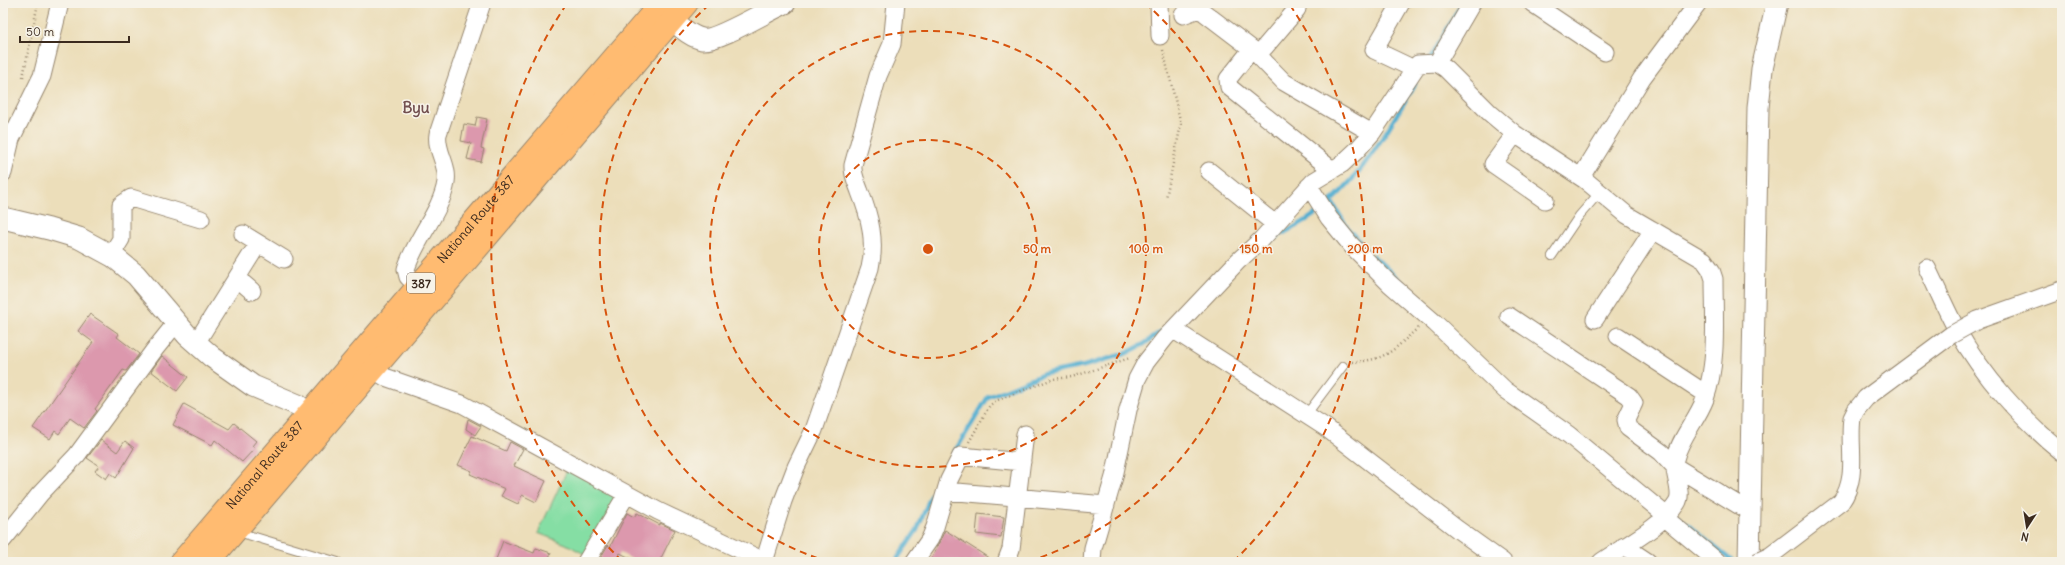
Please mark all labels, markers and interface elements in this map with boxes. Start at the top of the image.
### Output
scale bar [20,18,129,44]
text: 50 m [26,24,55,39]
district label: Byu [402,98,430,118]
street label: National Route 387 [433,171,518,267]
text: 50 m [1023,241,1052,256]
text: 100 m [1129,241,1163,256]
text: 150 m [1240,241,1273,256]
text: 200 m [1347,241,1383,256]
centre of rings [921,242,935,256]
road number: 387 [407,273,435,293]
street label: National Route 387 [222,417,307,512]
north arrow [2007,507,2047,547]
text: N [2020,529,2030,544]

